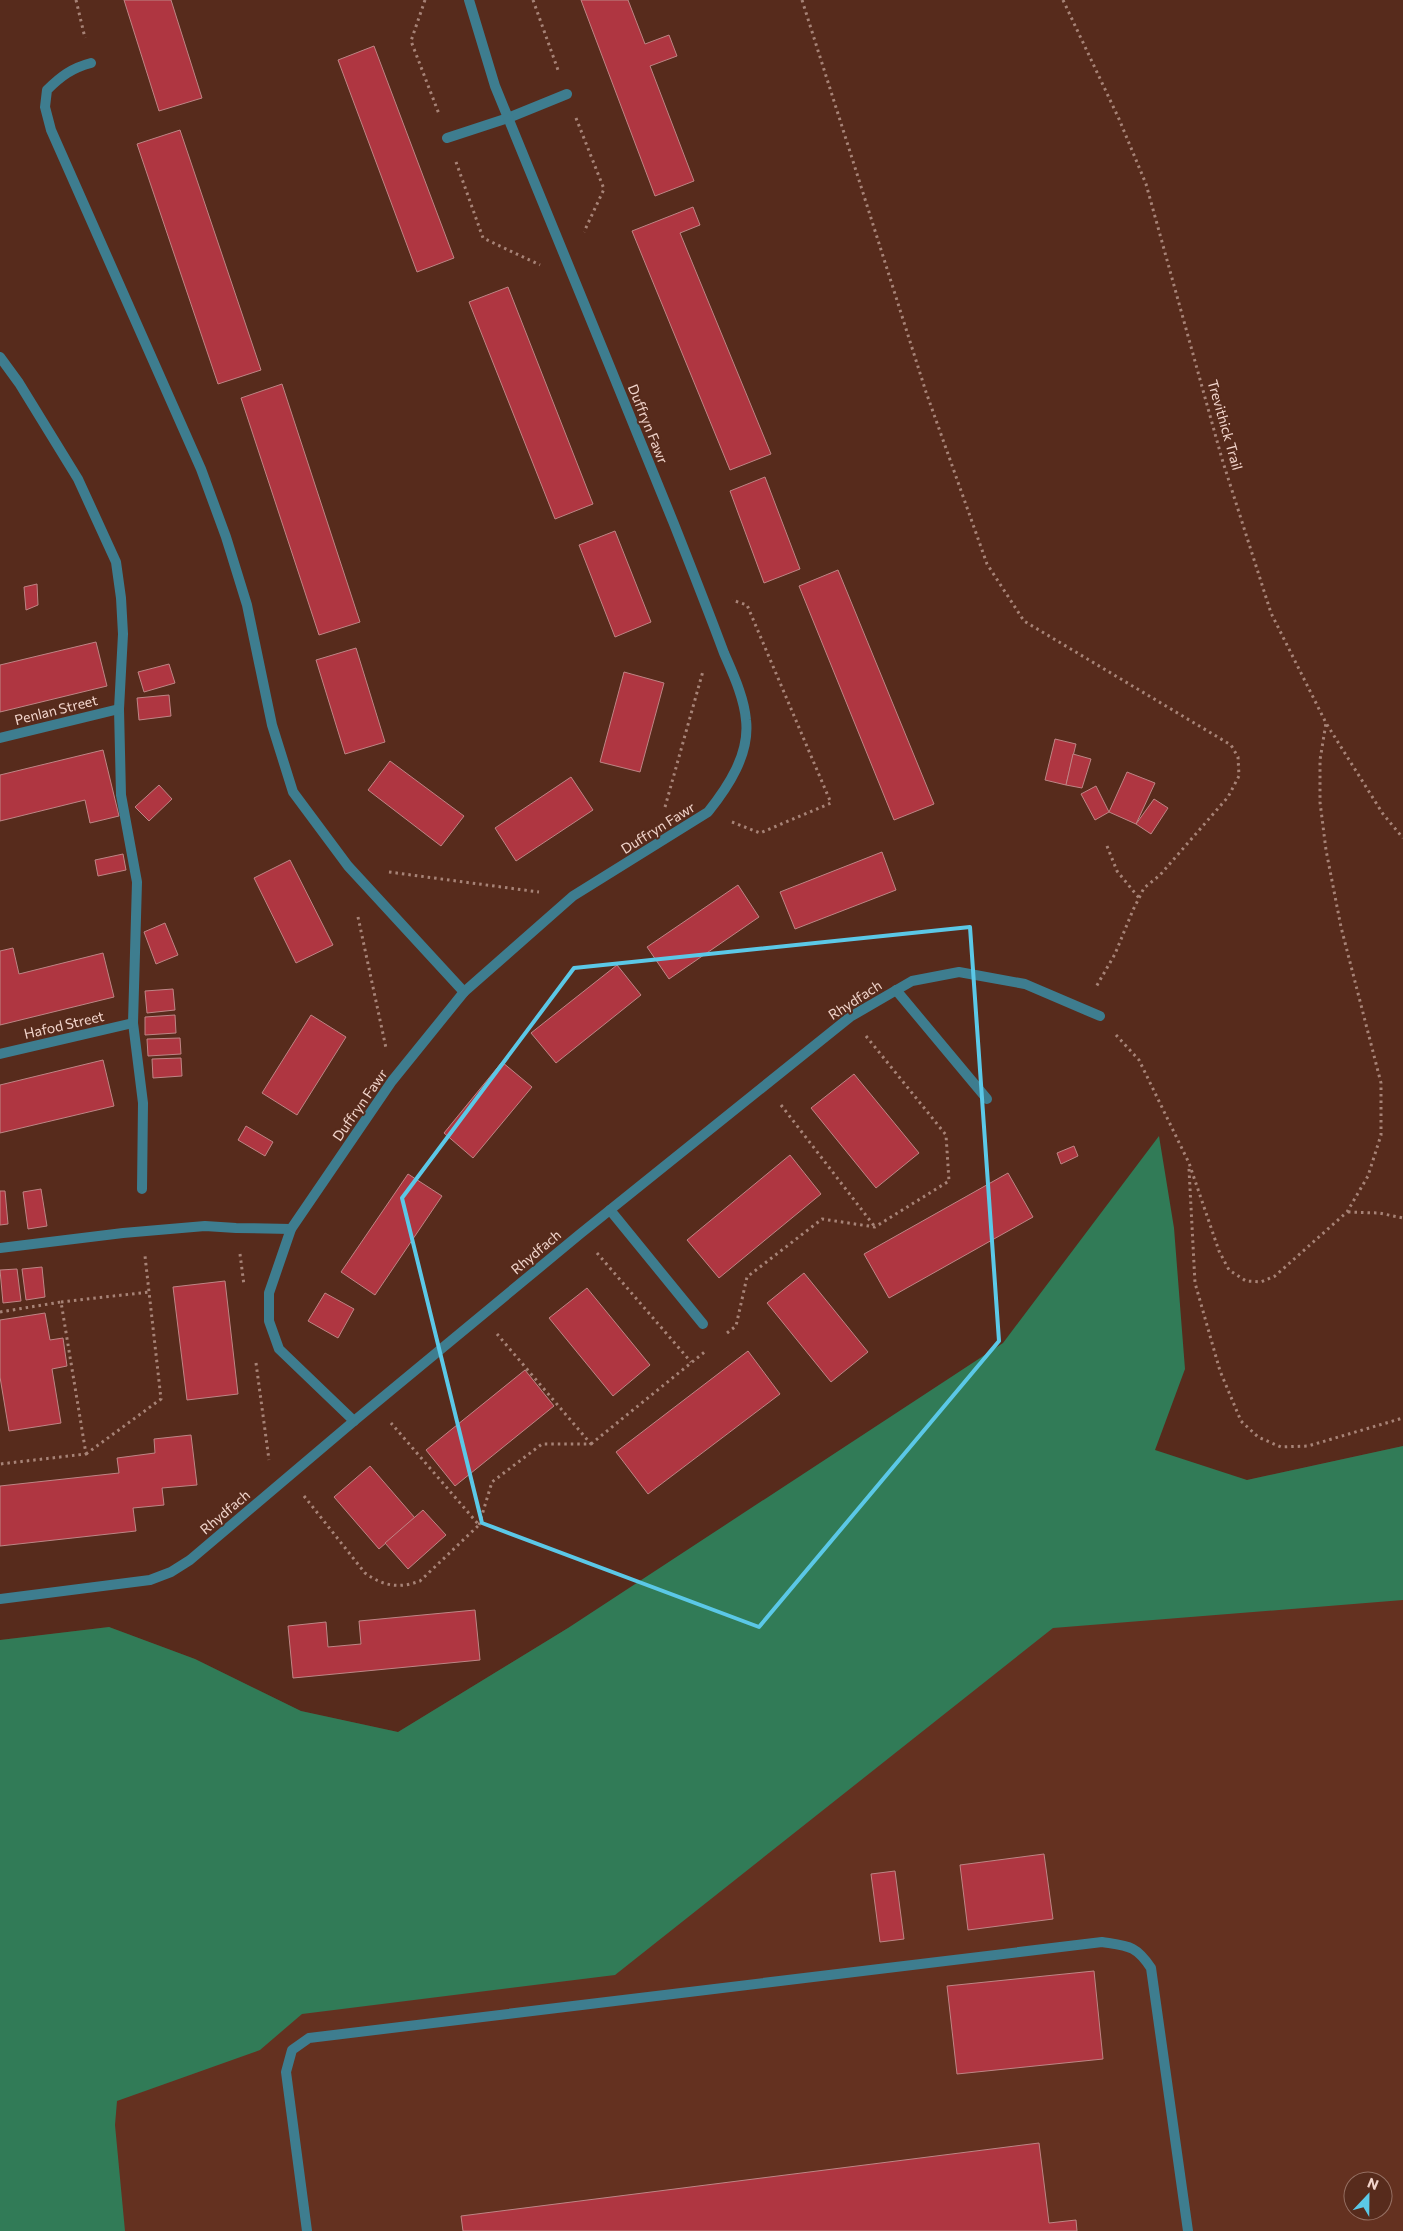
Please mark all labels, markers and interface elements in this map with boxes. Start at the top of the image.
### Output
street label: Trevithick Trail [1204,378,1247,472]
street label: Duffryn Fawr [625,382,672,466]
street label: Penlan Street [13,691,99,728]
street label: Duffryn Fawr [618,798,698,857]
street label: Rhydfach [825,976,885,1023]
street label: Hafod Street [22,1007,106,1042]
street label: Duffryn Fawr [328,1065,391,1144]
street label: Rhydfach [507,1226,564,1277]
street label: Rhydfach [196,1486,253,1537]
north arrow [1343,2171,1393,2221]
text: N [1365,2174,1381,2193]

